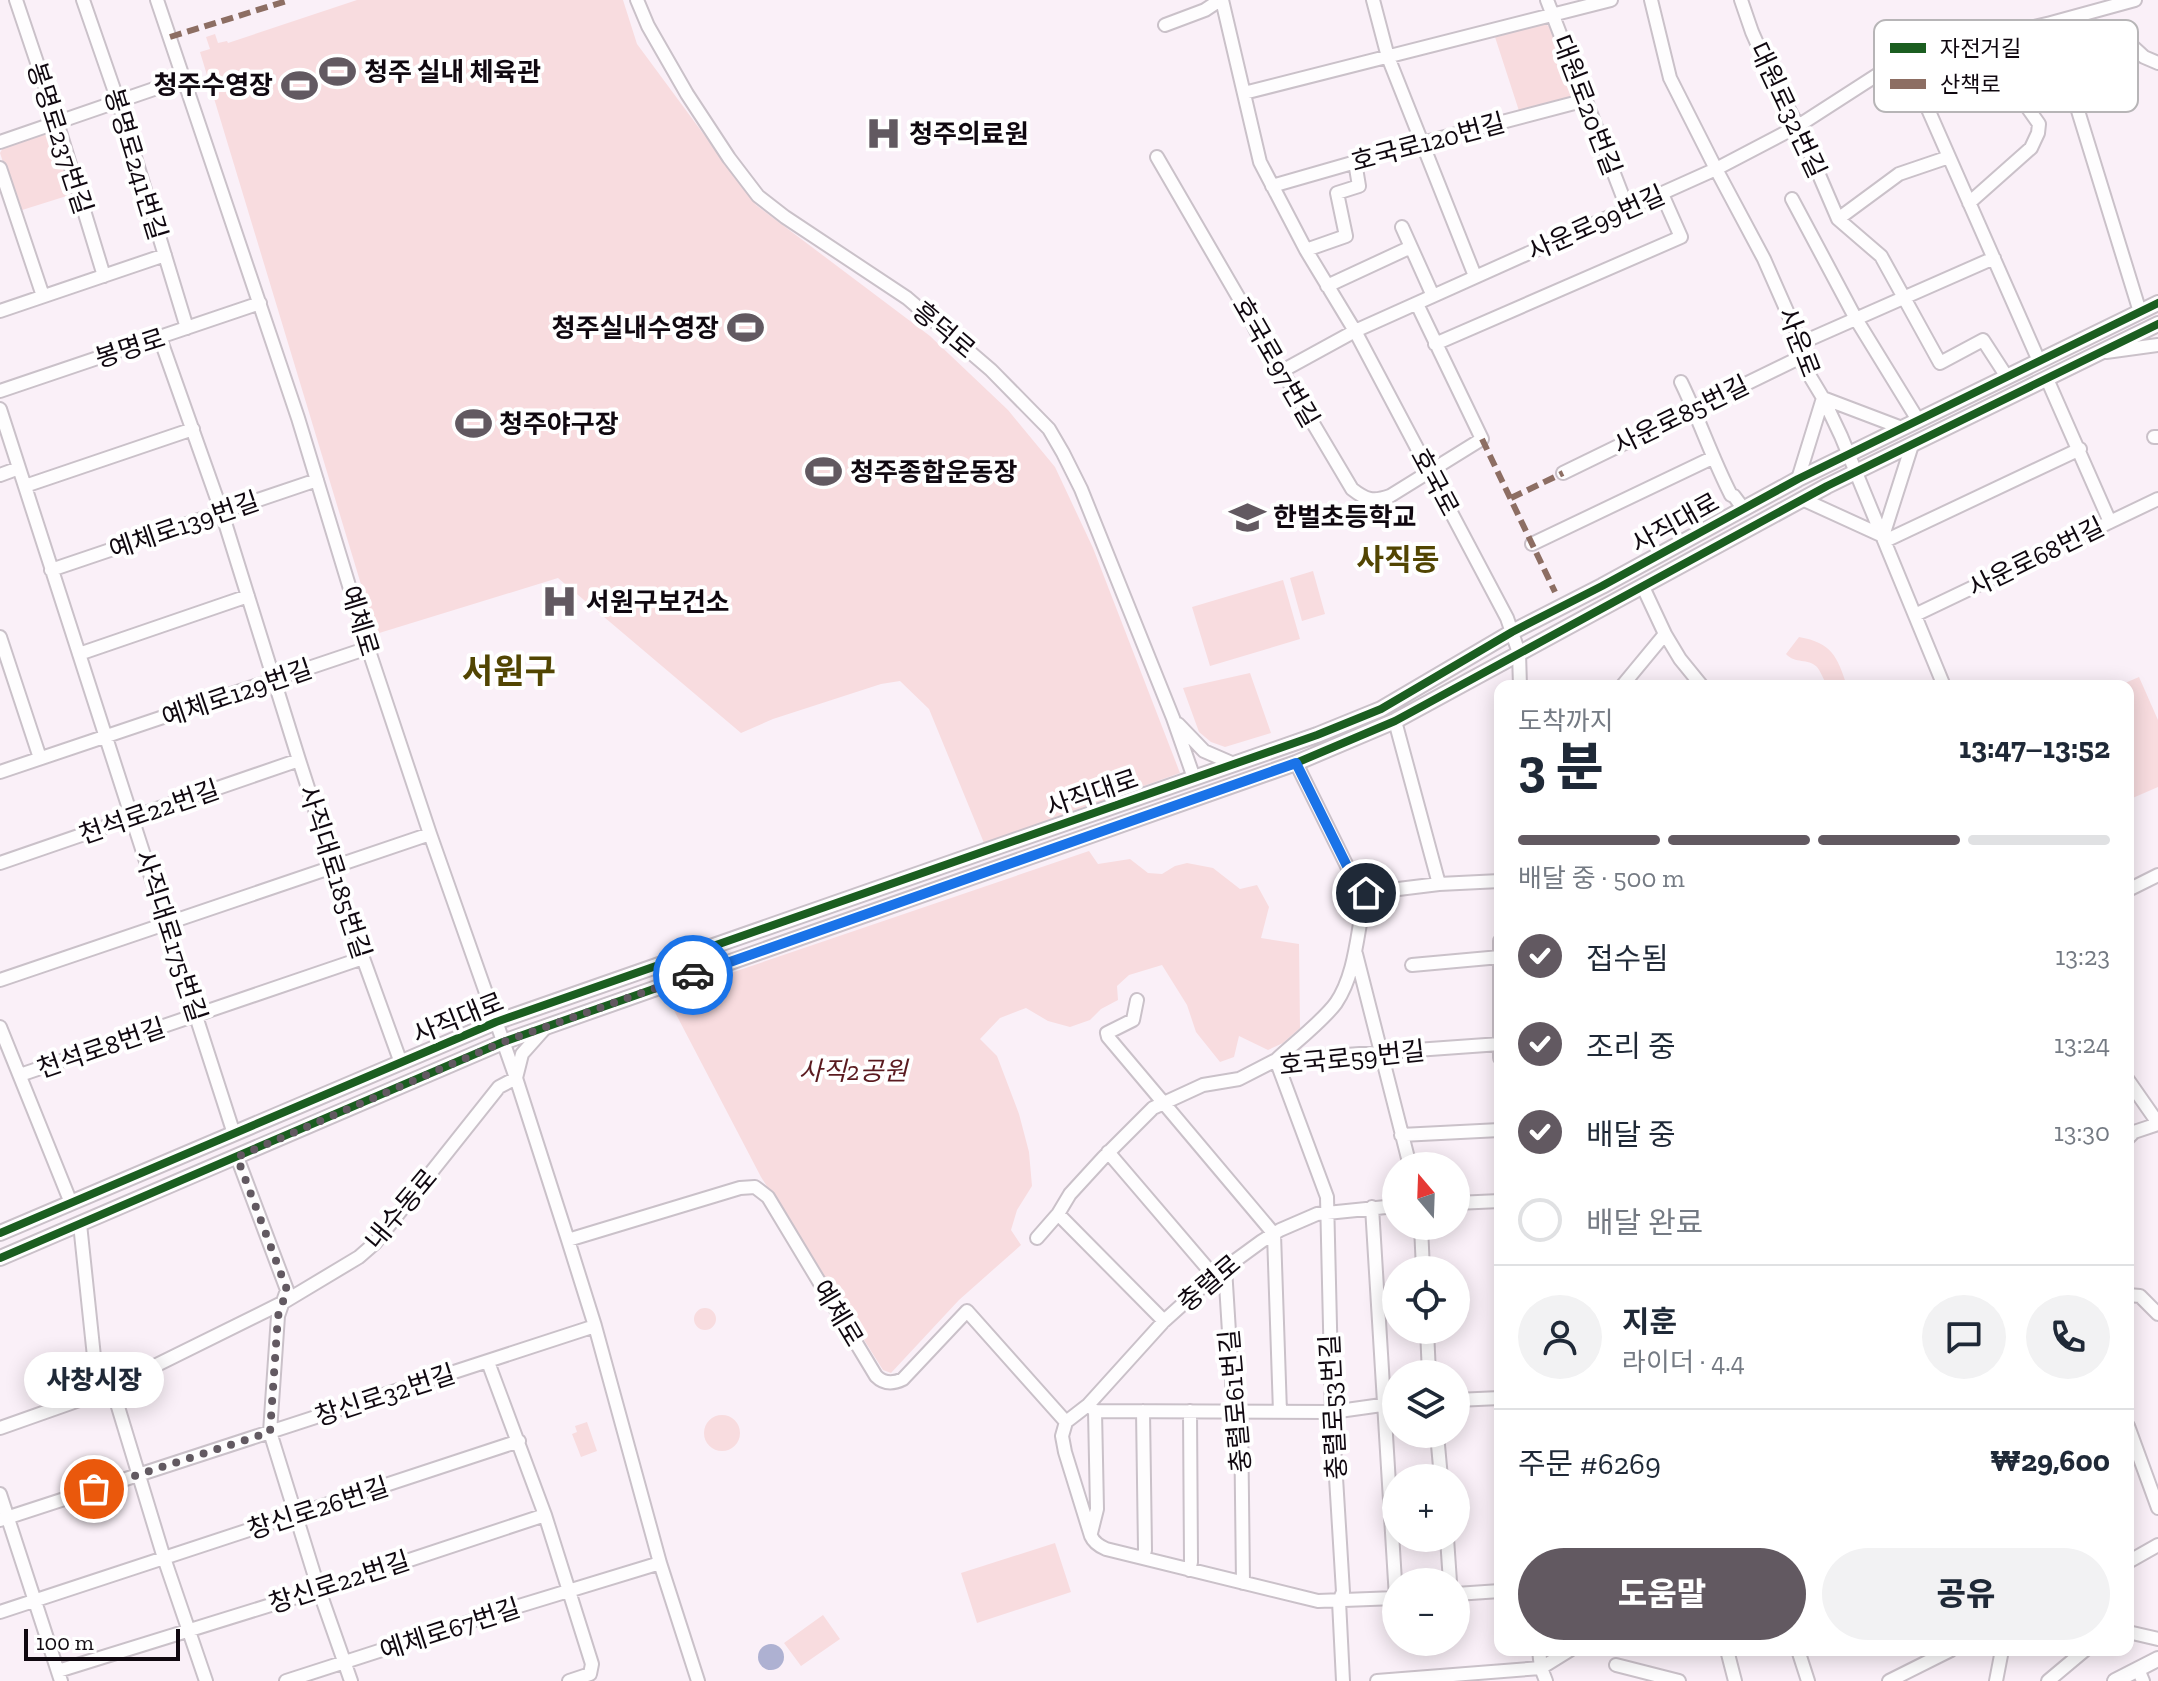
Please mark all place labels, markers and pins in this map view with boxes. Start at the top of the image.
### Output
sports icon: 청주 실내 체육관 [319,53,357,91]
place label: 청주 실내 체육관 [364,56,541,88]
sports icon: 청주수영장 [280,66,318,104]
place label: 청주수영장 [153,69,273,101]
hospital icon: 청주의료원 [864,115,902,153]
place label: 청주의료원 [909,118,1029,150]
sports icon: 청주실내수영장 [726,309,764,347]
place label: 청주실내수영장 [552,312,719,344]
sports icon: 청주야구장 [454,405,492,443]
place label: 청주야구장 [499,408,619,440]
sports icon: 청주종합운동장 [805,453,843,491]
place label: 청주종합운동장 [850,456,1018,488]
school or university icon: 한벌초등학교 [1228,498,1266,536]
place label: 한벌초등학교 [1273,501,1417,533]
hospital icon: 서원구보건소 [541,583,579,621]
place label: 서원구보건소 [586,586,730,618]
pin [1332,859,1400,927]
callout: 사창시장 [24,1353,164,1409]
pin [60,1455,128,1523]

